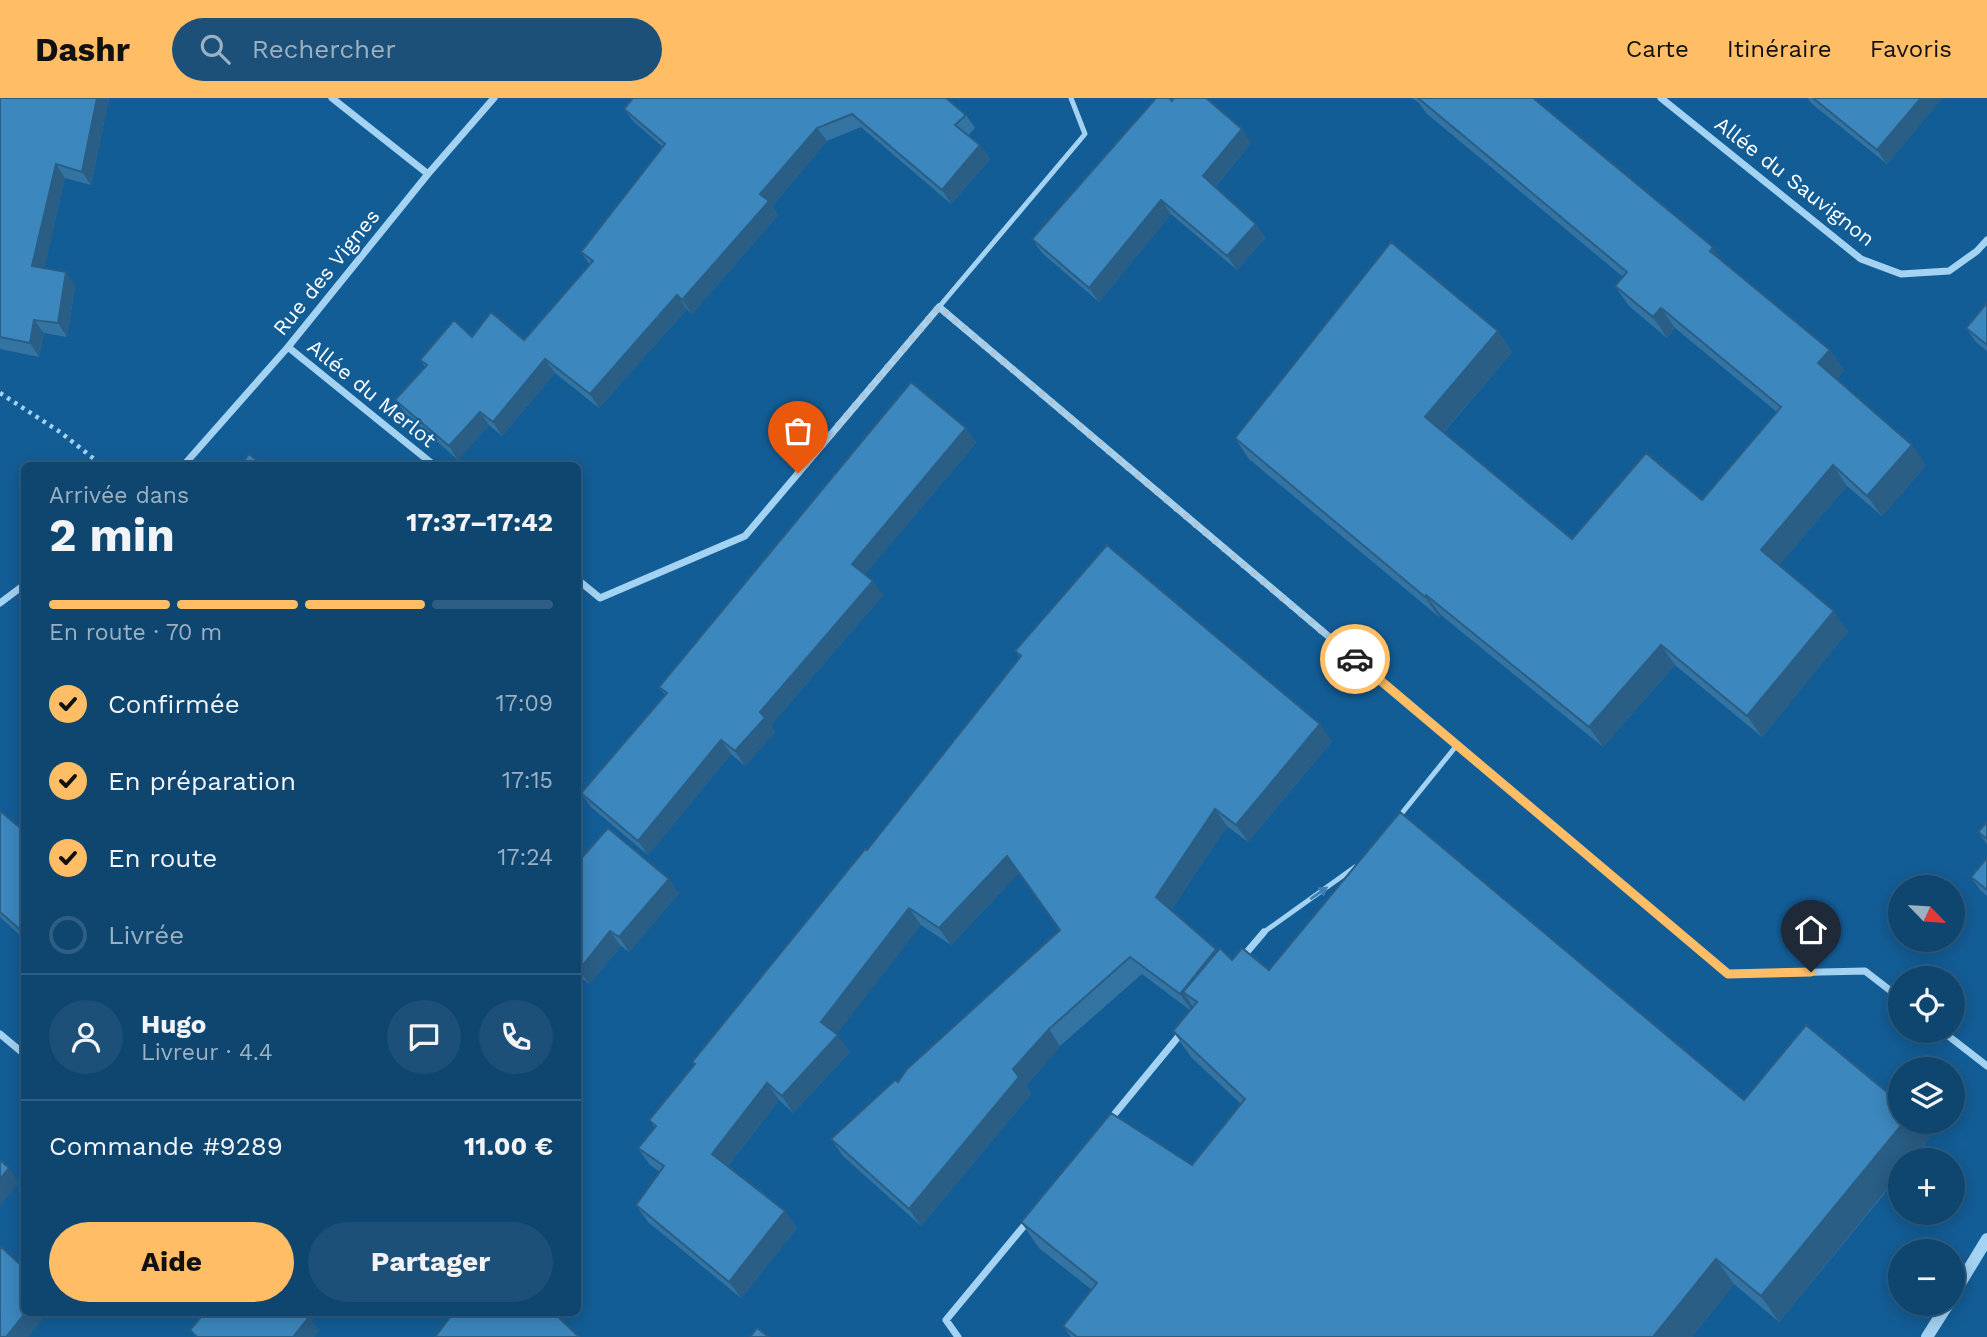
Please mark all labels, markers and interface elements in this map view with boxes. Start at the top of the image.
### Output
search box [172,18,662,81]
text: Dashr [35,30,130,69]
icon: search [196,30,234,68]
text: Rechercher [252,34,396,64]
text: Carte [1626,35,1689,63]
text: Itinéraire [1727,35,1832,63]
text: Favoris [1870,35,1952,63]
street label: Allée du Sauvignon [1710,111,1880,251]
street label: Rue des Vignes [267,204,385,340]
street label: Allée du Merlot [303,334,441,452]
pin [768,401,828,473]
icon: bag [779,412,817,450]
text: Arrivée dans [49,482,189,509]
text: 17:37–17:42 [406,507,553,537]
text: 2 min [49,508,175,562]
text: En route · 70 m [49,619,222,646]
courier [1320,624,1390,694]
icon: car [1336,640,1374,678]
icon: check [49,685,87,723]
text: Confirmée [108,689,240,719]
text: 17:09 [496,690,553,717]
icon: check [49,762,87,800]
text: En préparation [108,766,296,796]
text: 17:15 [502,767,553,794]
icon: check [49,839,87,877]
text: En route [108,843,217,873]
text: 17:24 [498,844,553,871]
north arrow [1888,875,1965,952]
map controls [1888,875,1965,1316]
one-way arrow [1310,886,1328,900]
pin [1781,900,1841,972]
icon: home [1792,911,1830,949]
text: Livrée [108,920,184,950]
button: locate [1888,966,1965,1043]
button: person [49,1000,123,1074]
button: chat [387,1000,461,1074]
button: phone [479,1000,553,1074]
text: Hugo [141,1009,206,1039]
text: Livreur · 4.4 [141,1039,273,1066]
button: layers [1888,1057,1965,1134]
text: Commande #9289 [49,1131,283,1161]
text: 11.00 € [464,1131,553,1161]
button: + [1888,1148,1965,1225]
button: Aide [49,1222,294,1302]
button: Partager [308,1222,553,1302]
button: − [1888,1239,1965,1316]

